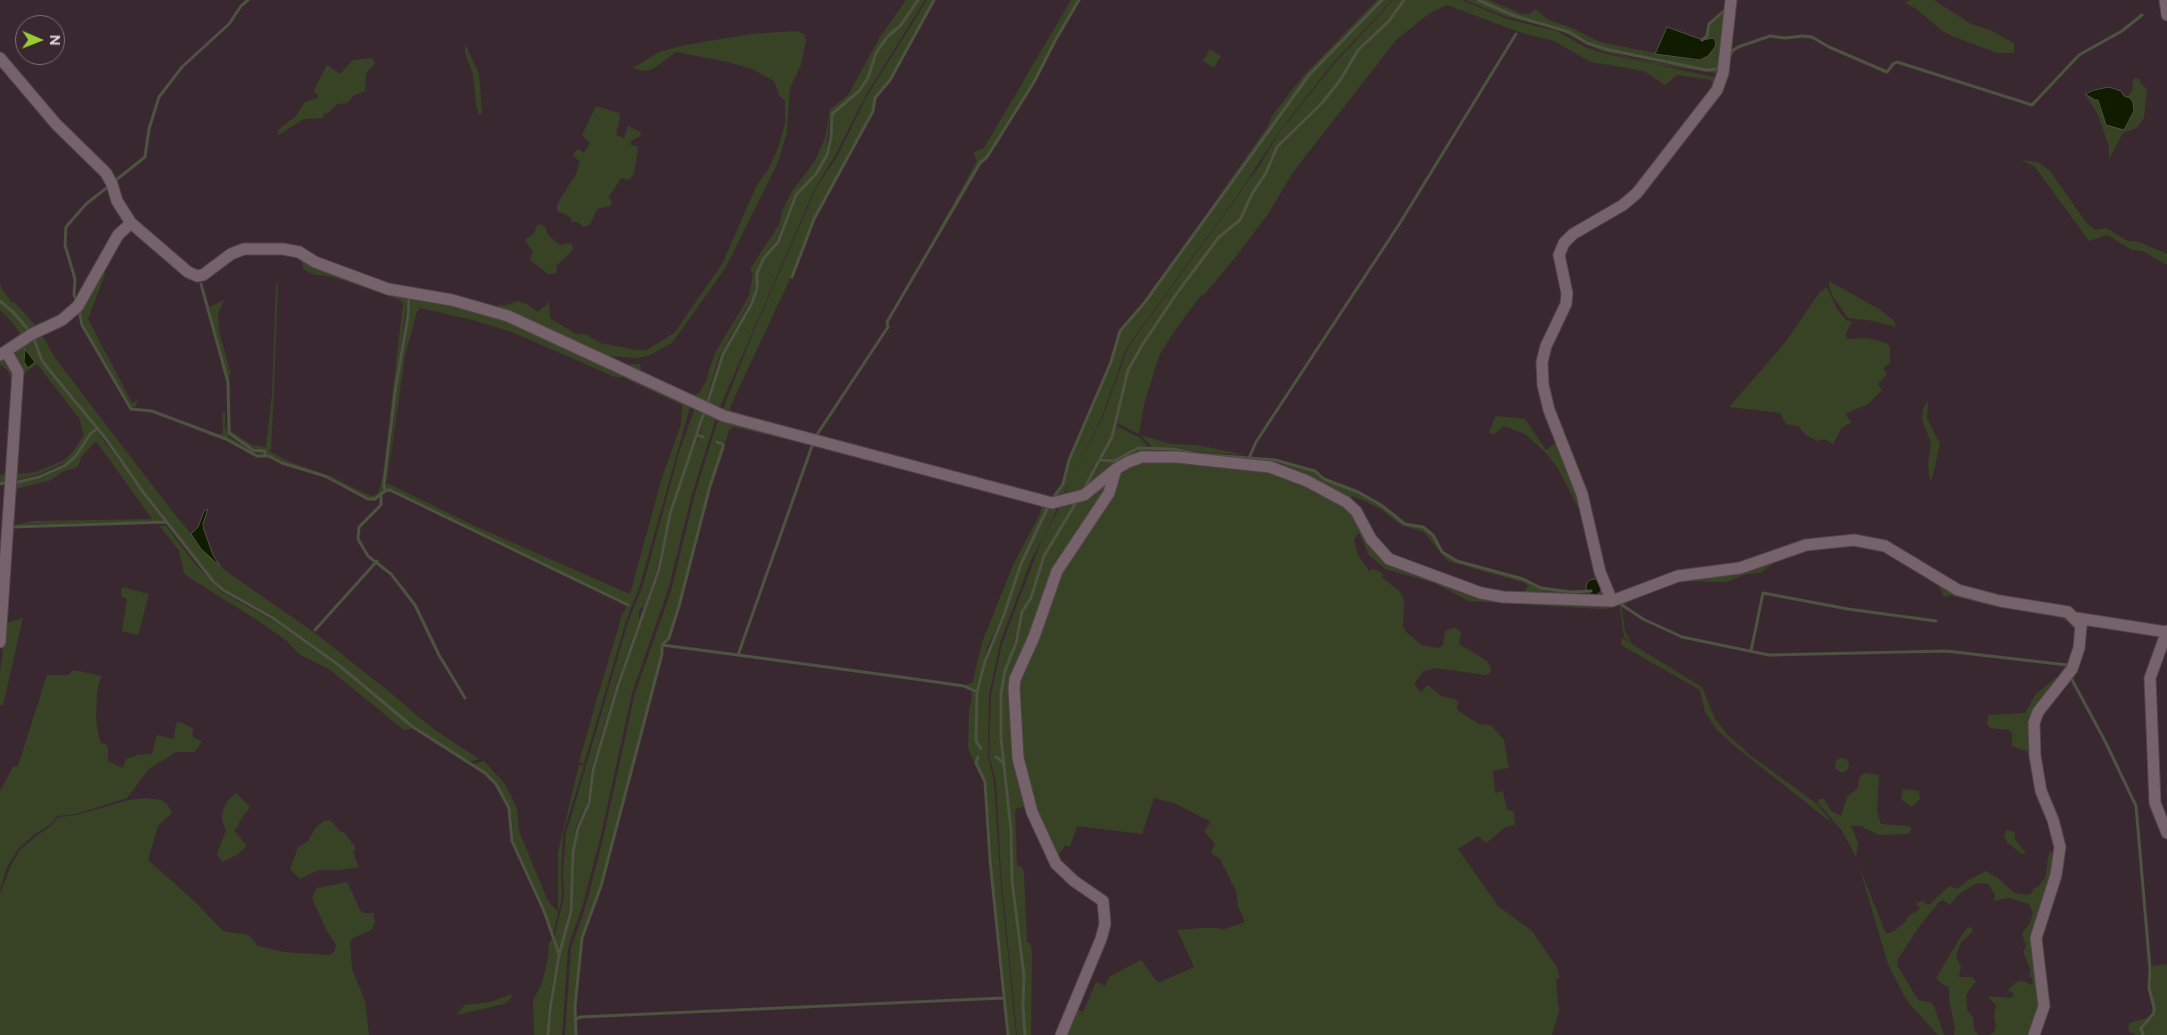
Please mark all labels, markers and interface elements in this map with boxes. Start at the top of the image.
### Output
north arrow [15,15,65,65]
text: N [46,35,63,46]

